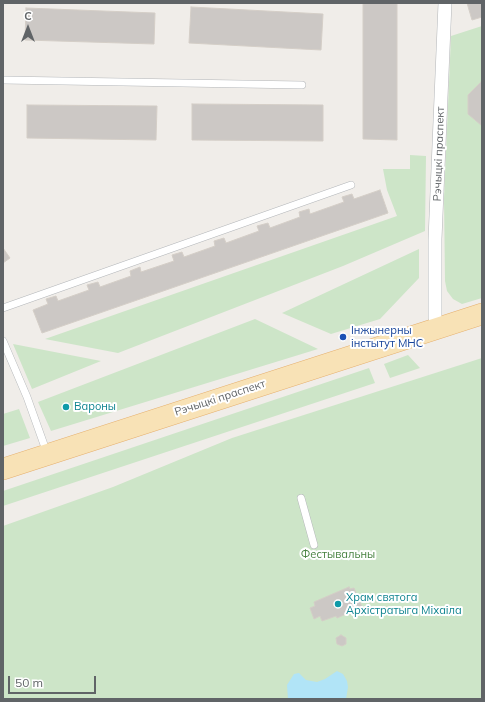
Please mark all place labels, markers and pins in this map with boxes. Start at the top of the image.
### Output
place label: Інжынерны інстытут МНС [351,324,423,350]
marker: Інжынерны інстытут МНС [338,332,348,342]
place label: Вароны [74,400,116,414]
marker: Вароны [61,402,71,412]
place label: Храм святога Архістратыга Міхаіла [346,591,462,617]
marker: Храм святога Архістратыга Міхаіла [333,599,343,609]

